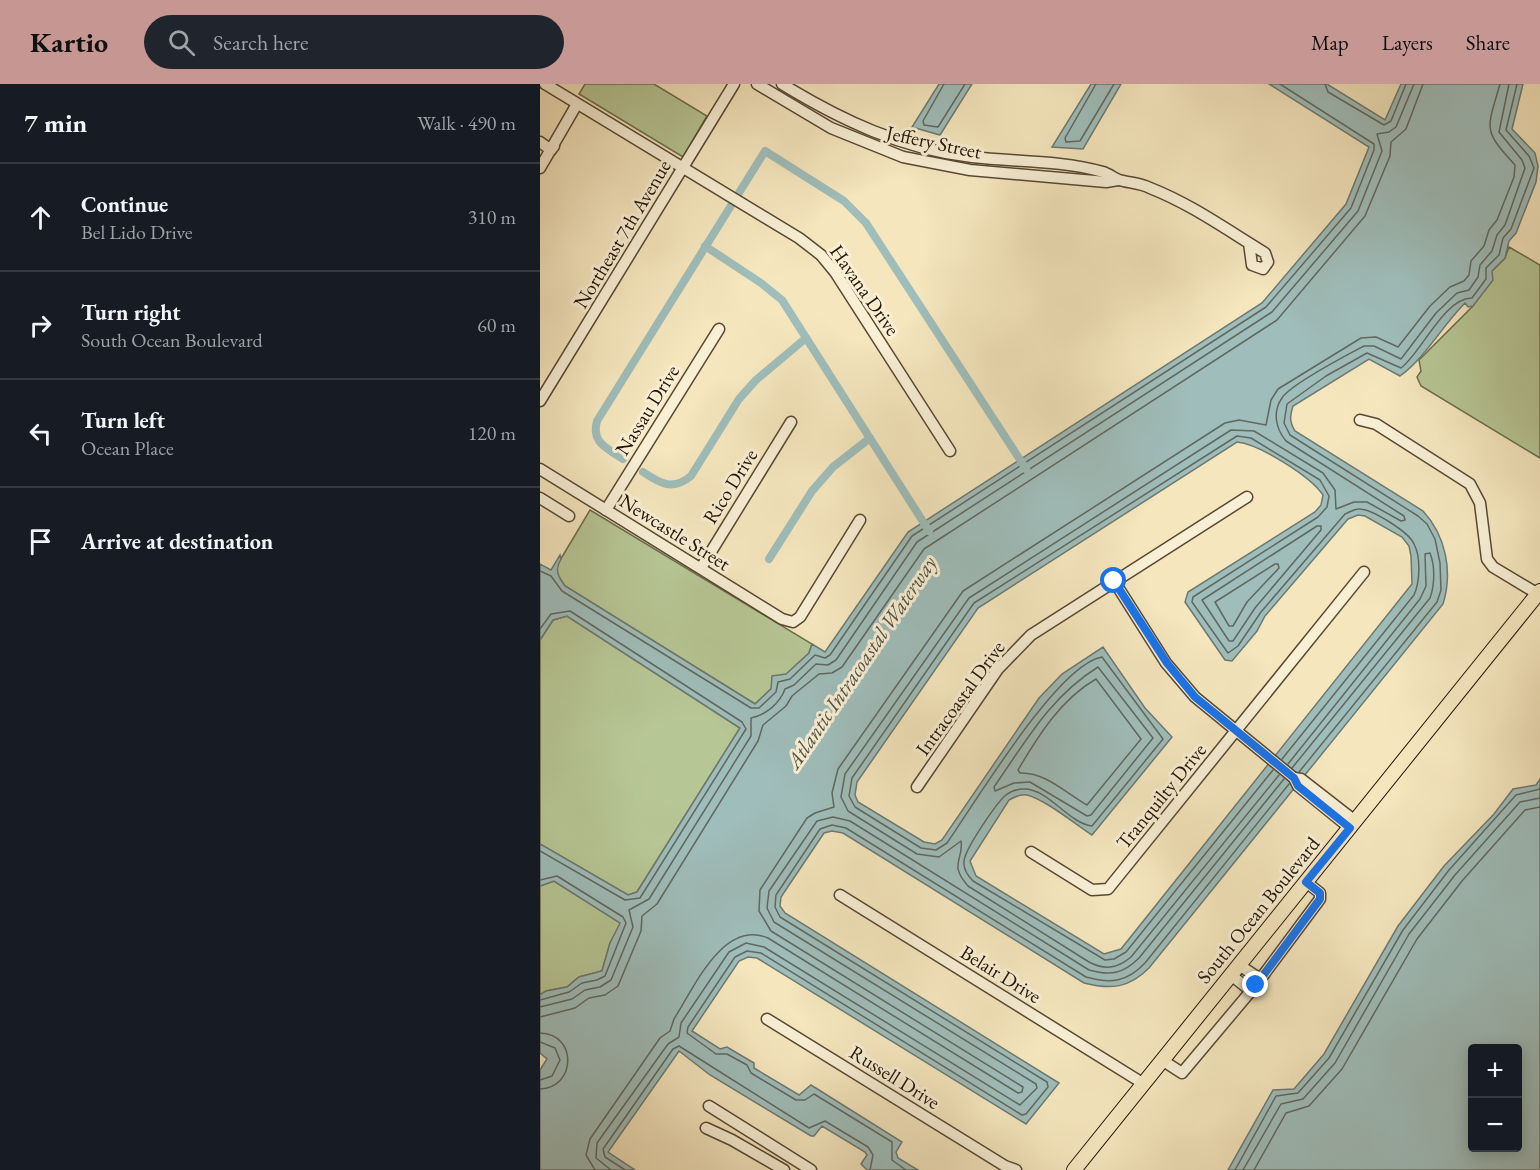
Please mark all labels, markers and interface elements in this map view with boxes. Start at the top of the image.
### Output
search box [144,15,564,69]
text: Kartio [30,24,108,60]
icon: search [165,26,198,59]
text: Search here [213,28,309,57]
text: Map [1311,29,1349,56]
text: Layers [1382,29,1433,56]
text: Share [1466,29,1510,56]
text: 7 min [24,106,87,140]
text: Walk · 490 m [417,110,516,136]
street label: Jeffery Street [882,119,985,165]
street label: Northeast 7th Avenue [567,155,677,313]
text: Continue [81,190,168,219]
icon: ahead [24,201,57,234]
text: 310 m [468,204,516,230]
text: Bel Lido Drive [81,219,193,245]
street label: Havana Drive [824,239,906,341]
text: Turn right [81,298,180,327]
icon: right [24,309,57,342]
text: 60 m [477,312,516,338]
text: South Ocean Boulevard [81,327,263,353]
street label: Nassau Drive [609,360,685,460]
text: Turn left [81,406,165,435]
icon: left [24,417,57,450]
text: 120 m [468,420,516,446]
text: Ocean Place [81,435,174,461]
street label: Rico Drive [697,444,763,528]
street label: Newcastle Street [615,488,736,577]
icon: arrive [24,525,57,558]
text: Arrive at destination [81,527,273,556]
water label: Atlantic Intracoastal Waterway [779,550,942,775]
route start [1100,567,1126,593]
street label: Intracoastal Drive [910,635,1011,761]
street label: Tranquilty Drive [1110,738,1212,854]
street label: South Ocean Boulevard [1191,831,1326,989]
street label: Belair Drive [956,939,1046,1009]
route end [1242,971,1268,997]
street label: Russell Drive [845,1039,945,1115]
map controls [1468,1044,1522,1152]
button: + [1468,1044,1522,1098]
button: − [1468,1098,1522,1152]

